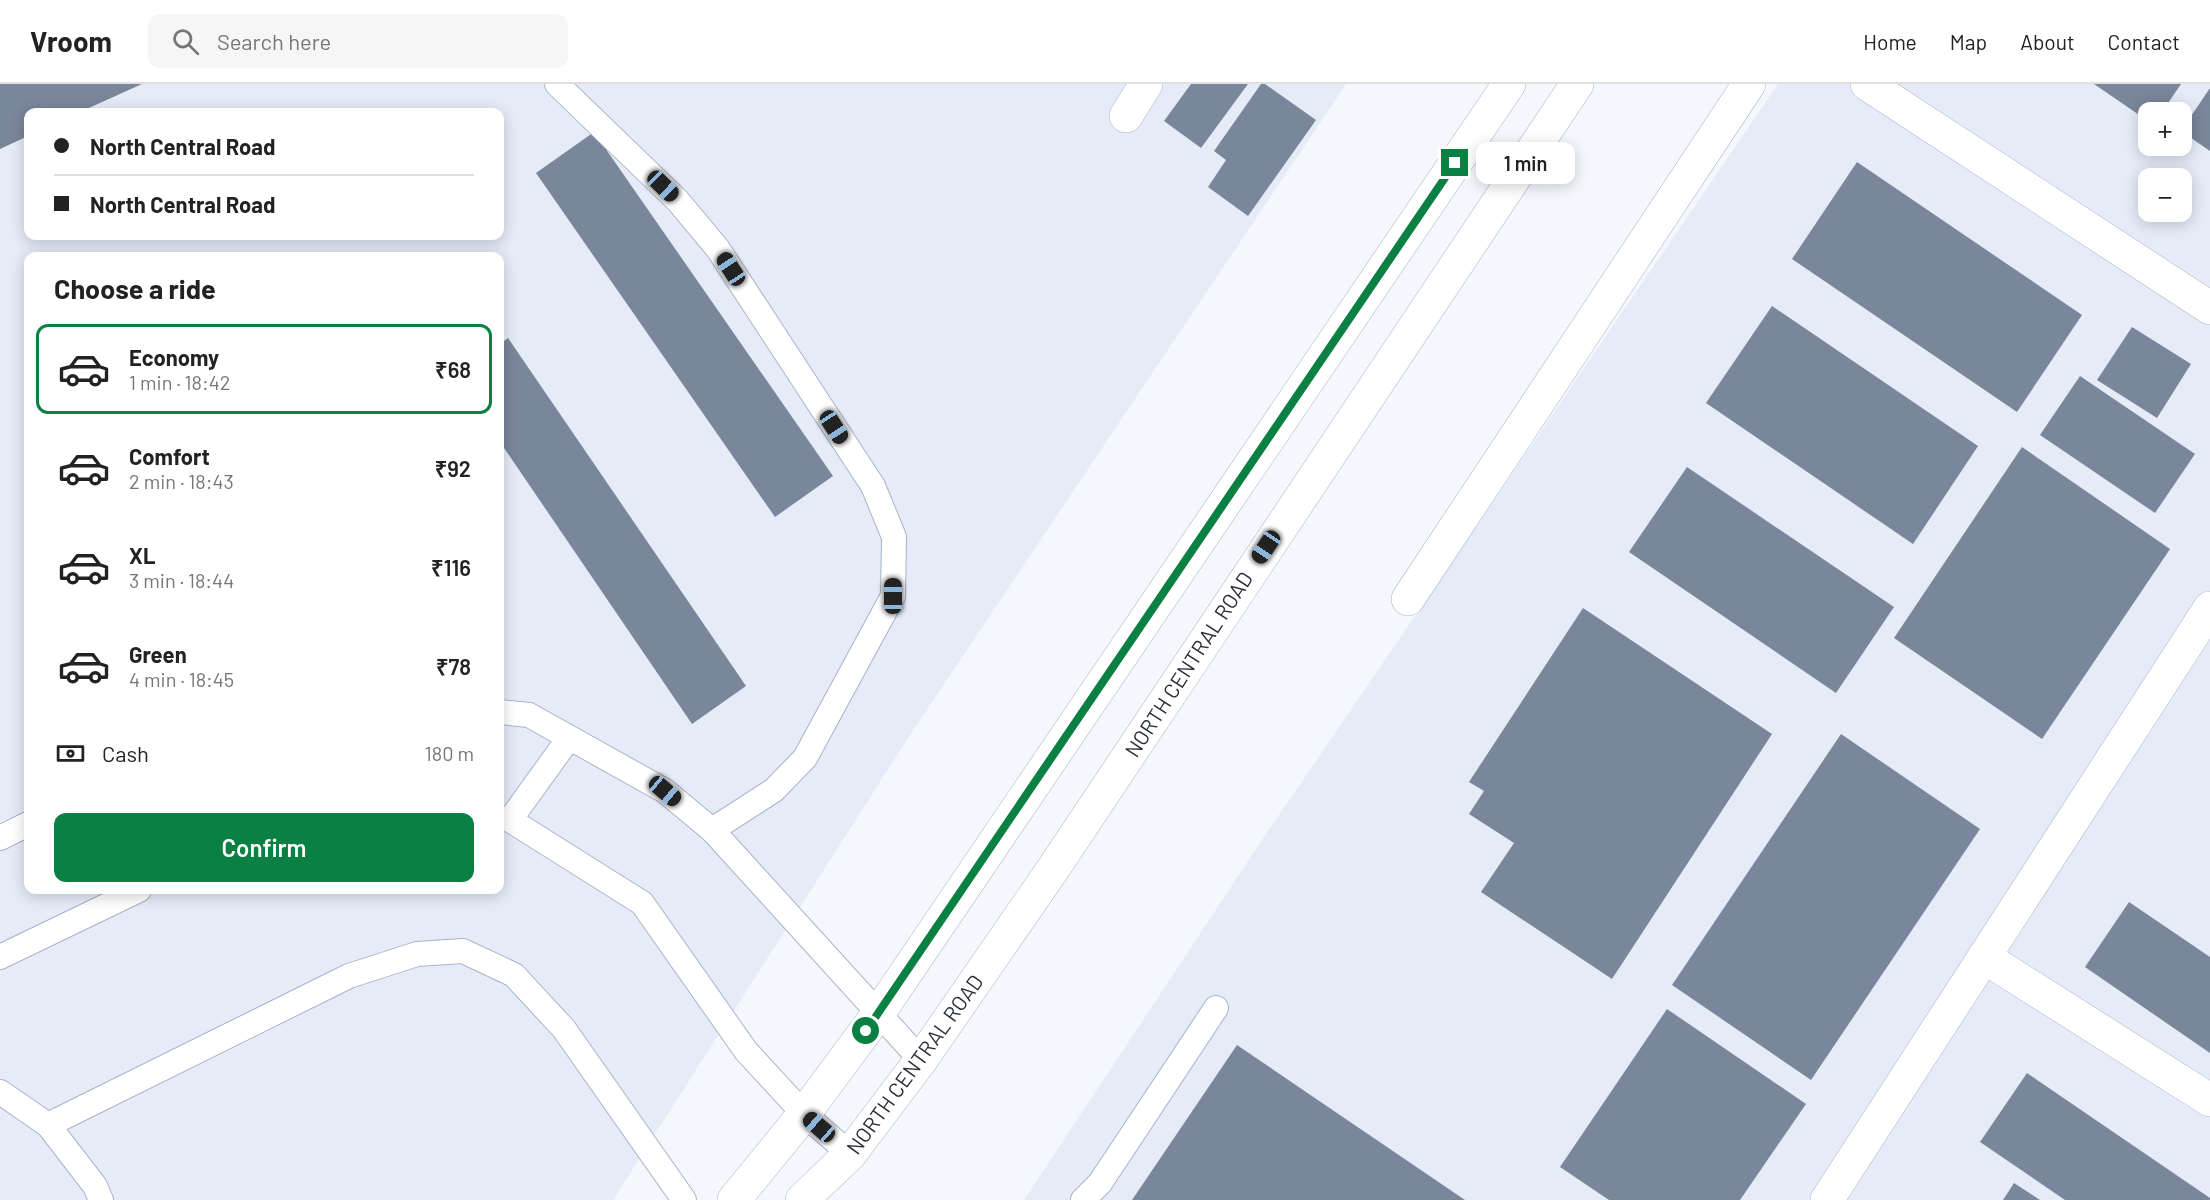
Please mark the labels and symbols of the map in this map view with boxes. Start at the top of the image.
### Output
callout: 1 min [1476,142,1575,184]
route end [1441,149,1468,176]
car [644,167,682,205]
car [714,249,748,289]
car [817,407,851,447]
car [1248,527,1284,567]
street label: NORTH CENTRAL ROAD [1119,567,1257,761]
car [884,578,902,614]
car [645,773,685,809]
street label: NORTH CENTRAL ROAD [840,969,988,1159]
route start [852,1017,879,1044]
car [800,1108,838,1146]

